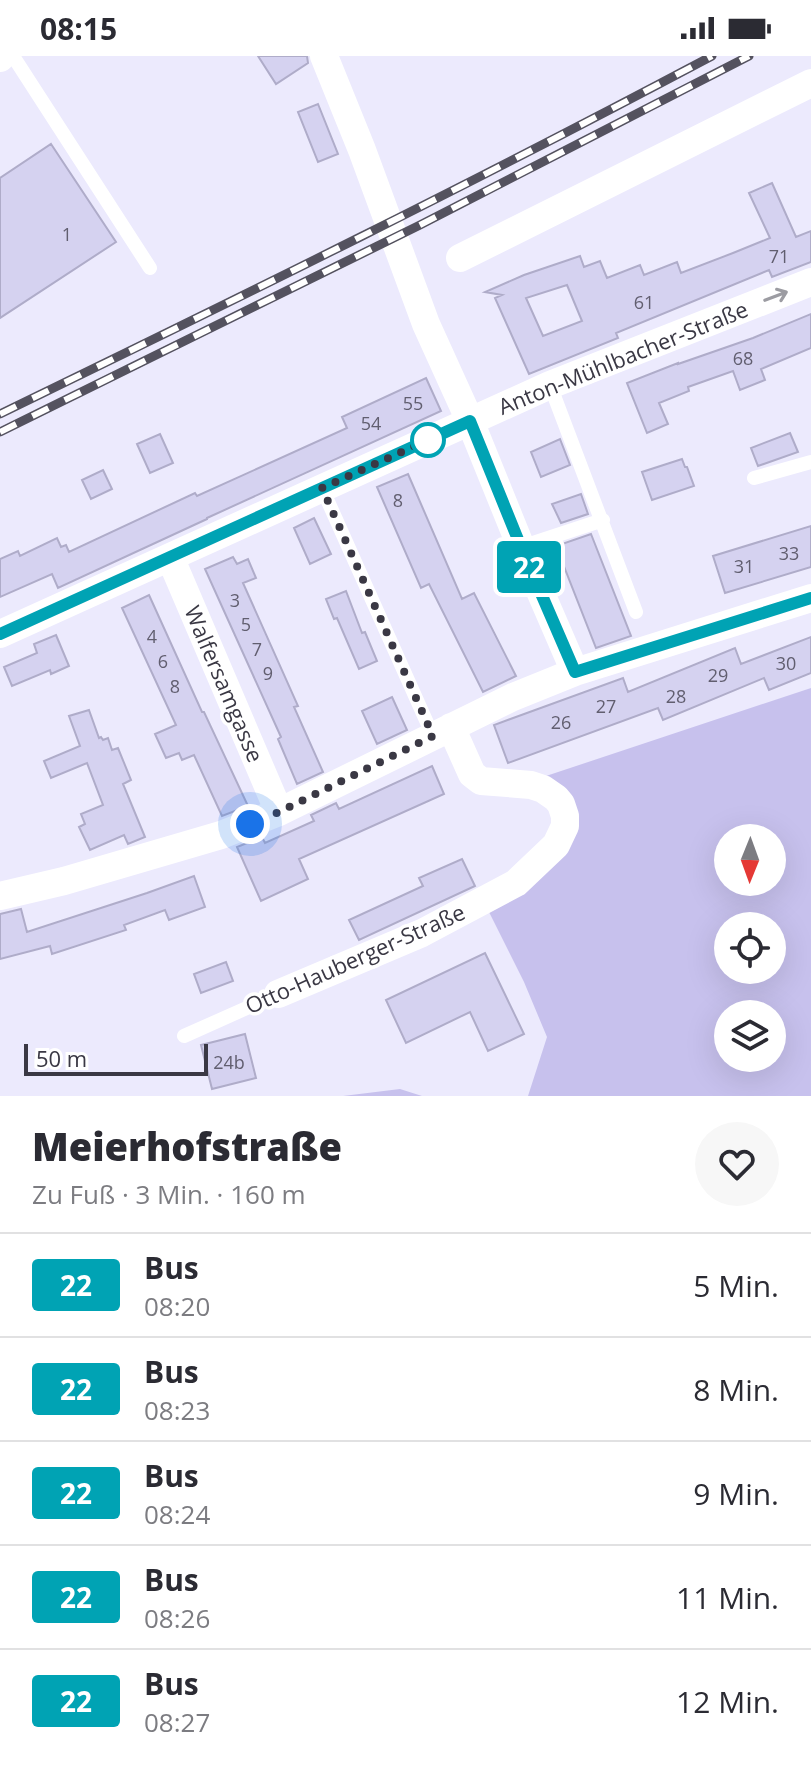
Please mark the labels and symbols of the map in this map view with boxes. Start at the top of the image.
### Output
house number: 1 [62,222,72,246]
house number: 71 [769,244,789,268]
one-way arrow [763,288,788,302]
house number: 61 [634,290,654,314]
street label: Anton-Mühlbacher-Straße [493,293,752,421]
house number: 68 [733,346,753,370]
house number: 55 [403,391,423,415]
house number: 54 [361,411,381,435]
unlabelled marker [411,423,445,457]
house number: 8 [393,488,403,512]
line badge: 22 [493,541,565,593]
house number: 33 [779,541,799,565]
house number: 31 [734,554,754,578]
house number: 3 [230,588,240,612]
street label: Walfersamgasse [178,601,271,767]
house number: 5 [241,612,251,636]
house number: 4 [147,624,157,648]
house number: 7 [252,637,262,661]
house number: 6 [158,649,168,673]
house number: 30 [776,651,796,675]
house number: 9 [263,661,273,685]
house number: 29 [708,663,728,687]
house number: 8 [170,674,180,698]
house number: 28 [666,684,686,708]
house number: 27 [596,694,616,718]
house number: 26 [551,710,571,734]
your location [230,804,270,844]
north arrow [714,824,786,896]
street label: Otto-Hauberger-Straße [240,896,469,1020]
scale bar [24,1040,208,1076]
house number: 24b [213,1050,245,1074]

